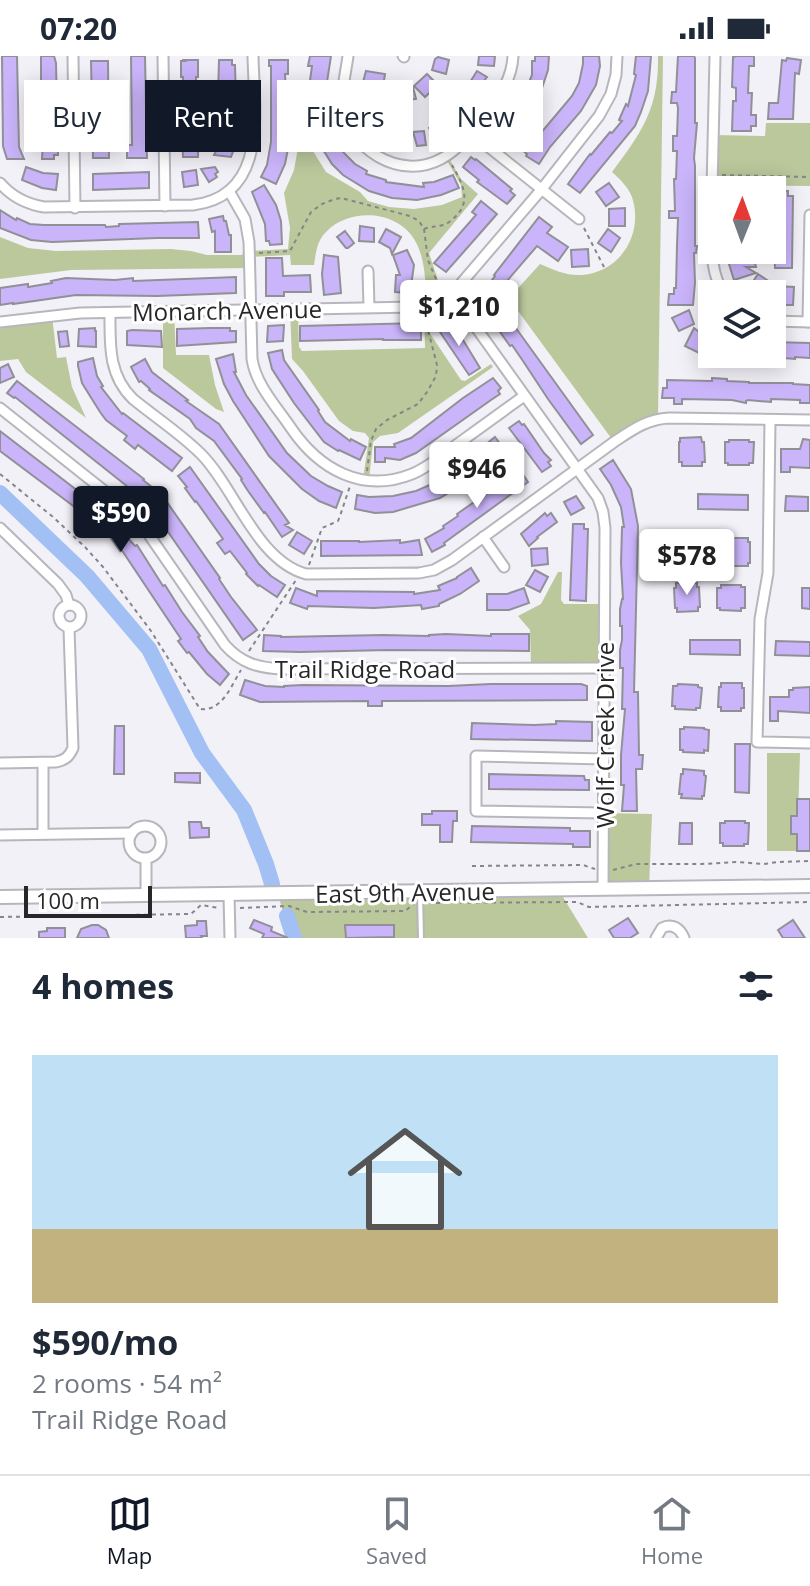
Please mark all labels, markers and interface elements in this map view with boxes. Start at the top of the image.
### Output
text: 07:20 [40,8,117,49]
chip: Buy [24,80,129,152]
chip: Rent [145,80,261,152]
chip: Filters [277,80,413,152]
chip: New [429,80,543,152]
north arrow [698,176,786,264]
map controls [698,176,786,368]
pin: $1,210 [394,280,524,348]
button: layers [698,280,786,368]
text: $1,210 [418,288,500,324]
street label: Monarch Avenue [132,292,322,328]
pin: $946 [430,442,524,510]
text: $946 [447,450,507,486]
pin: $590 [74,486,168,554]
text: $590 [91,494,151,530]
pin: $578 [640,529,734,597]
text: $578 [657,537,717,573]
street label: Wolf Creek Drive [588,642,621,828]
street label: Trail Ridge Road [275,652,455,685]
street label: East 9th Avenue [315,874,495,910]
scale bar [24,882,152,918]
text: 100 m [36,885,100,915]
text: 4 homes [32,963,174,1009]
icon: filters [734,964,778,1008]
icon: home [333,1107,477,1251]
text: $590/mo [32,1319,178,1365]
text: 2 rooms · 54 m² [32,1365,222,1401]
text: Trail Ridge Road [32,1401,227,1437]
tab: Map [107,1492,152,1570]
tab: Saved [366,1492,427,1570]
tab: Home [641,1492,703,1570]

